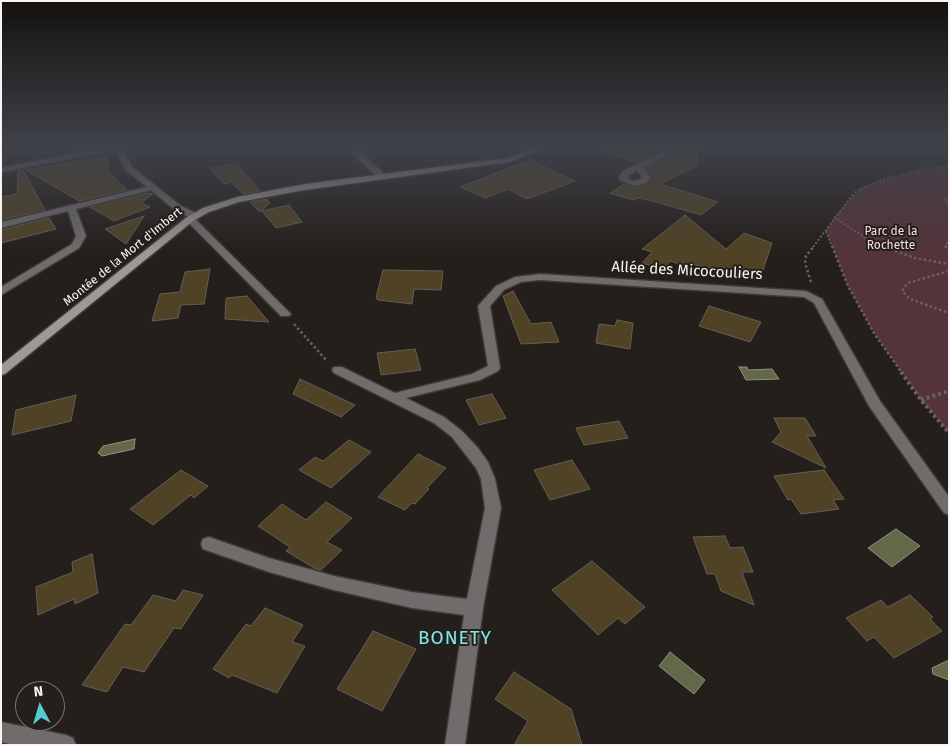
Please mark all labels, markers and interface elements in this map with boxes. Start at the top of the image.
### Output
street label: Montée de la Mort d'Imbert [61,205,185,309]
park label: Parc de la Rochette [865,225,917,253]
street label: Allée des Micocouliers [611,258,763,284]
district label: BONETY [417,628,493,650]
north arrow [15,681,65,731]
text: N [33,683,44,701]

